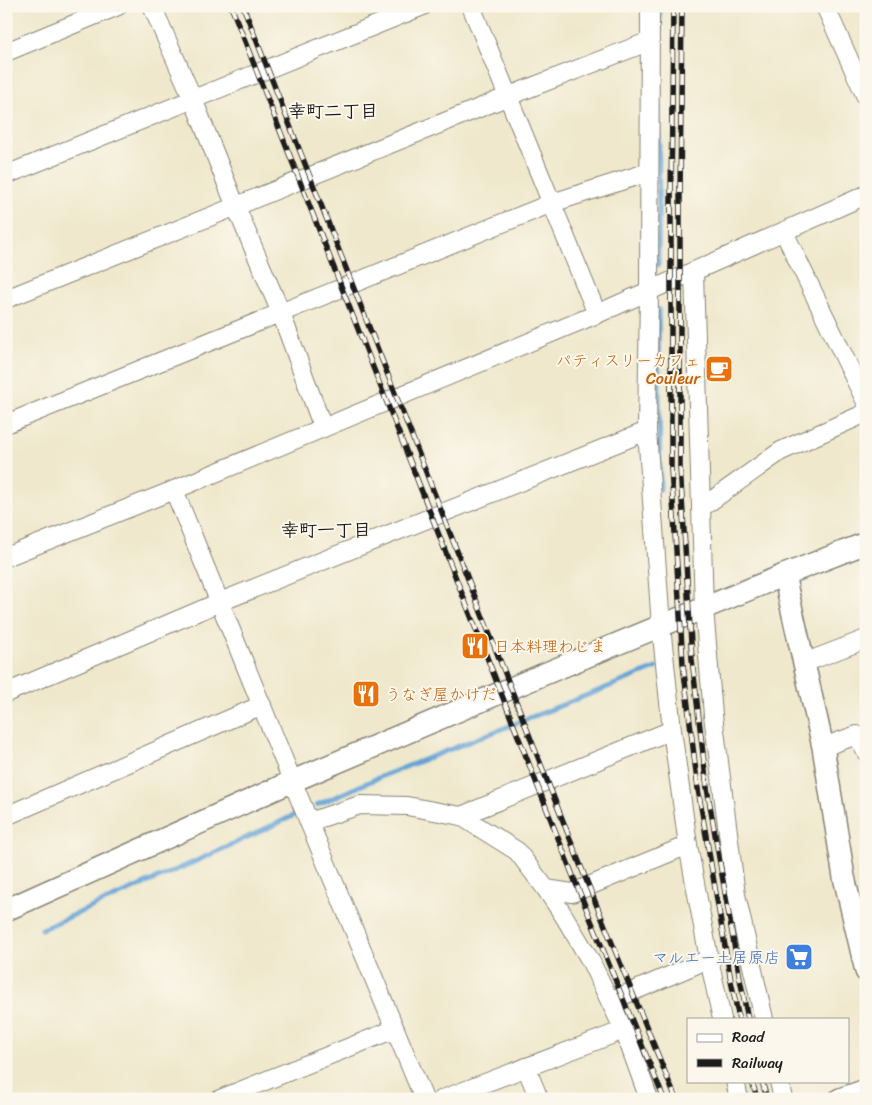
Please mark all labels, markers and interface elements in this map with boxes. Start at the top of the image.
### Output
district label: 幸町二丁目 [288,95,378,127]
place label: パティスリーカフェ Couleur [556,346,701,393]
cafe icon: パティスリーカフェ Couleur [704,354,734,384]
district label: 幸町一丁目 [281,514,371,546]
restaurant icon: 日本料理わじま [460,631,490,661]
place label: 日本料理わじま [494,632,606,661]
restaurant icon: うなぎ屋かけだ [351,679,381,709]
place label: うなぎ屋かけだ [385,680,497,709]
supermarket icon: マルエー土居原店 [784,942,814,972]
place label: マルエー土居原店 [652,943,780,972]
legend [687,1018,850,1082]
text: Road [732,1024,765,1050]
text: Railway [732,1050,783,1076]

